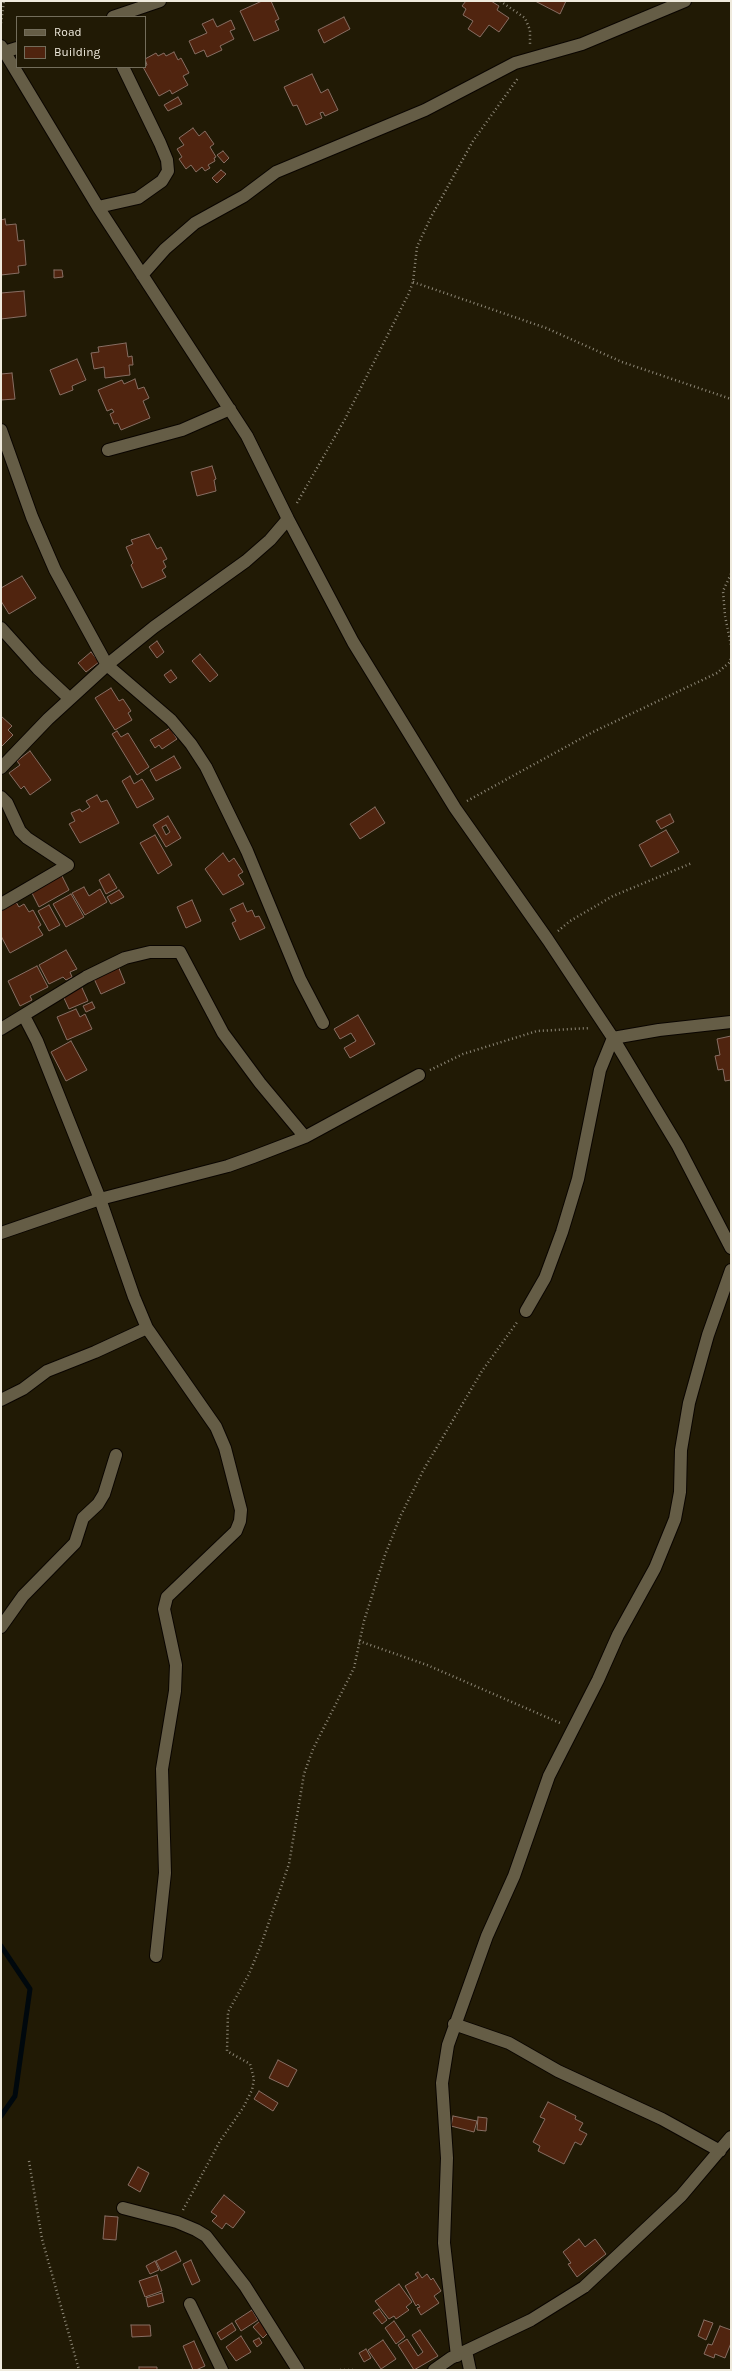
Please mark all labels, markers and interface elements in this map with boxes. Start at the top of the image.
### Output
legend [16,16,146,68]
text: Road [54,25,82,39]
text: Building [54,45,100,59]

